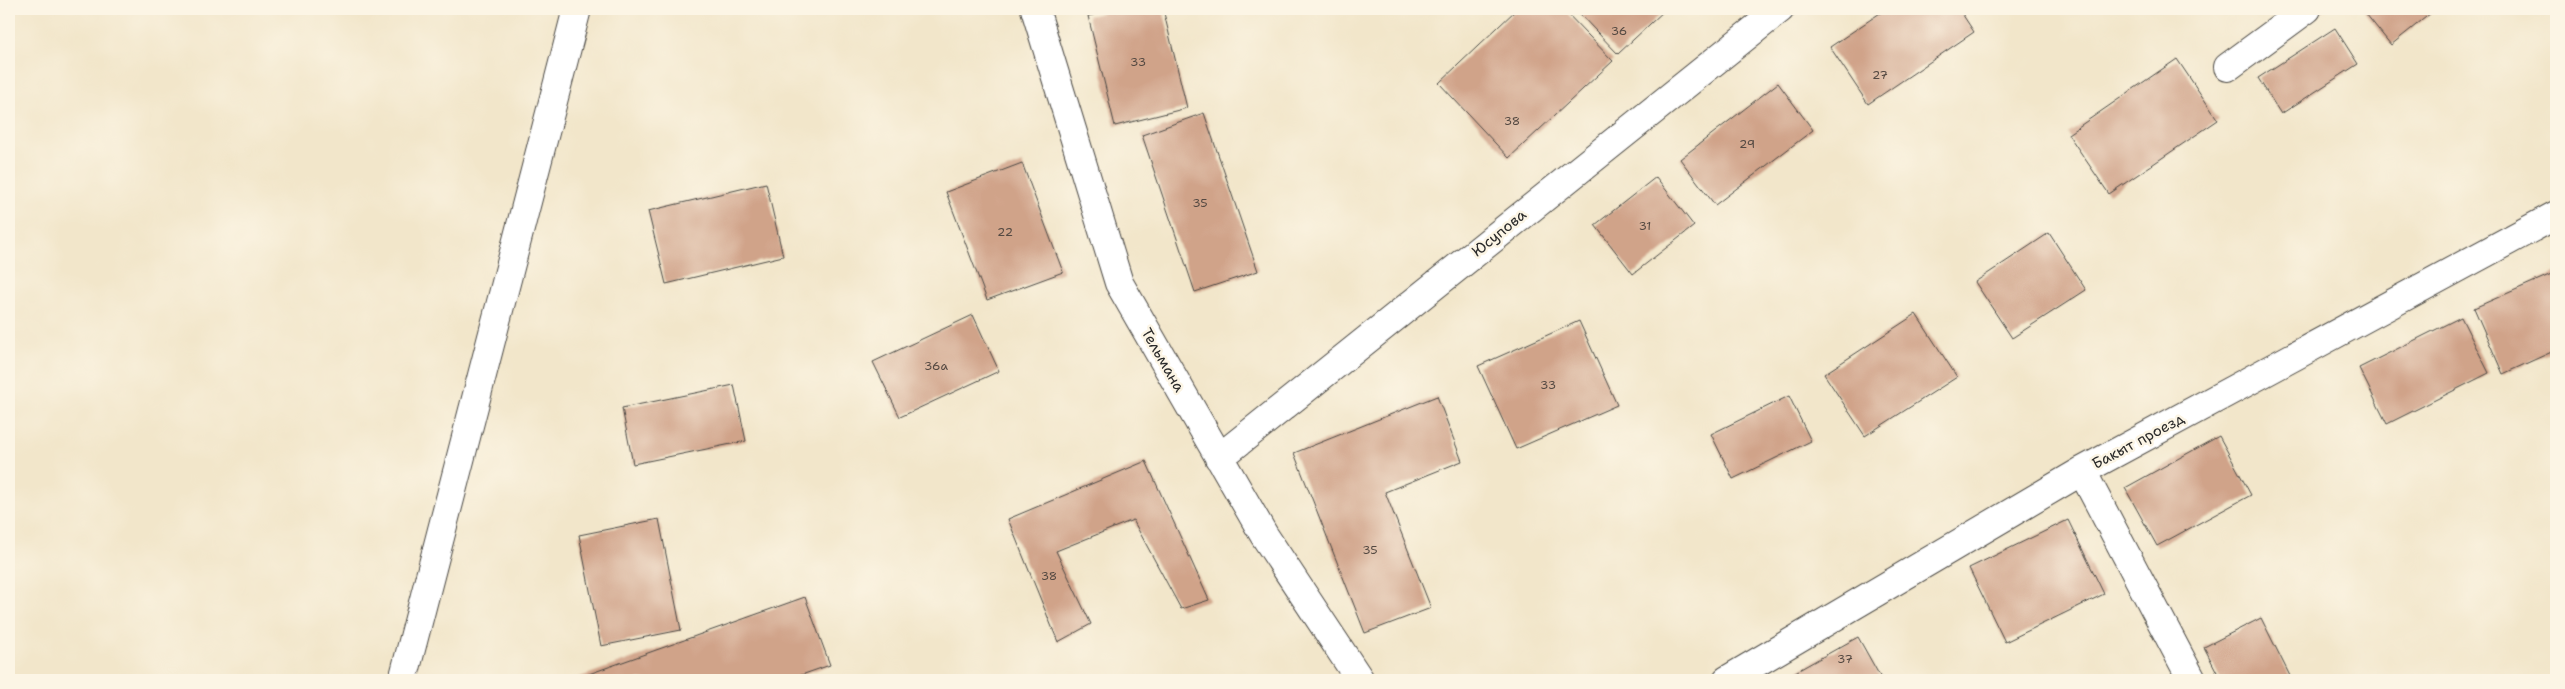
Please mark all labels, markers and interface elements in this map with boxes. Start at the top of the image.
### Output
house number: 36 [1611,23,1627,39]
house number: 33 [1130,54,1146,70]
house number: 27 [1872,67,1888,83]
house number: 38 [1504,113,1520,129]
house number: 29 [1739,136,1755,152]
house number: 35 [1192,195,1208,211]
street label: Юсупова [1467,204,1531,261]
house number: 31 [1639,218,1651,234]
house number: 22 [997,224,1013,240]
street label: Тельмана [1137,324,1190,396]
house number: 36а [924,358,949,374]
house number: 33 [1540,377,1556,393]
street label: Бакыт проезд [2088,408,2188,474]
house number: 35 [1362,542,1378,558]
house number: 38 [1041,568,1057,584]
house number: 37 [1837,651,1853,667]

